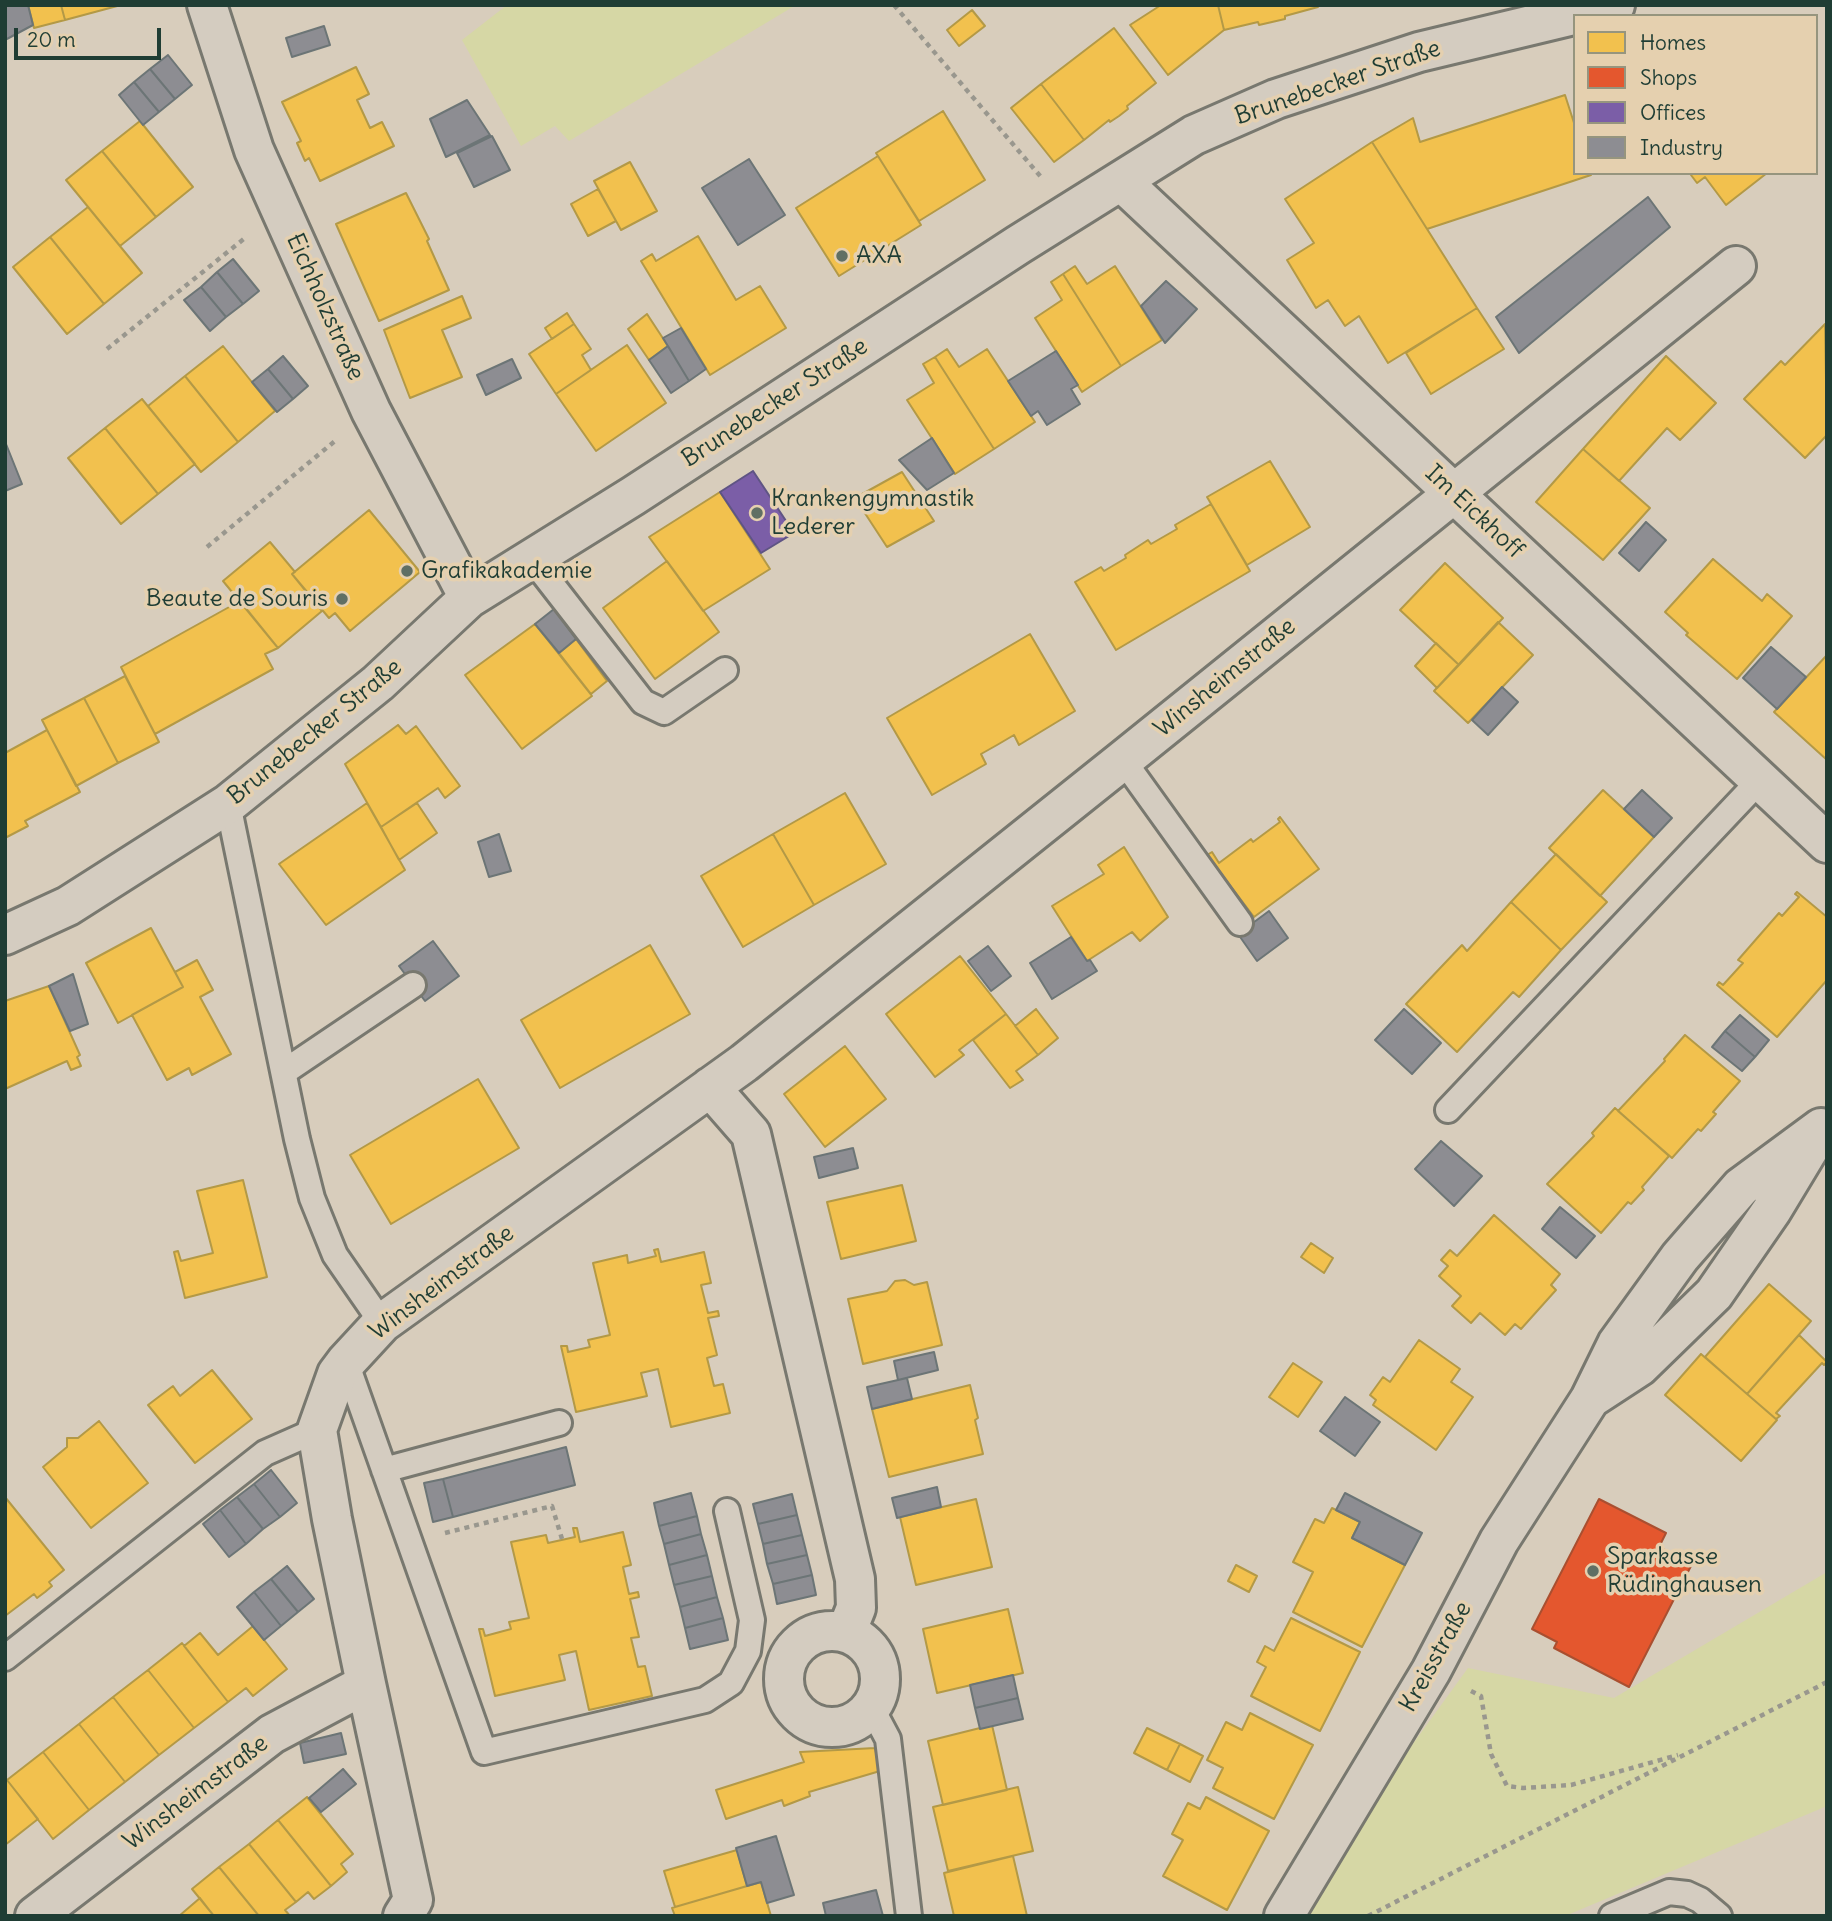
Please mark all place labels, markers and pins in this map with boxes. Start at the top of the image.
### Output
place label: AXA [856,242,902,270]
marker: AXA [834,248,850,264]
place label: Krankengymnastik Lederer [771,485,974,541]
marker: Krankengymnastik Lederer [749,505,765,521]
place label: Grafikakademie [421,557,593,585]
marker: Grafikakademie [399,563,415,579]
place label: Beaute de Souris [146,585,328,613]
marker: Beaute de Souris [334,591,350,607]
place label: Sparkasse Rüdinghausen [1607,1543,1762,1599]
marker: Sparkasse Rüdinghausen [1585,1563,1601,1579]

